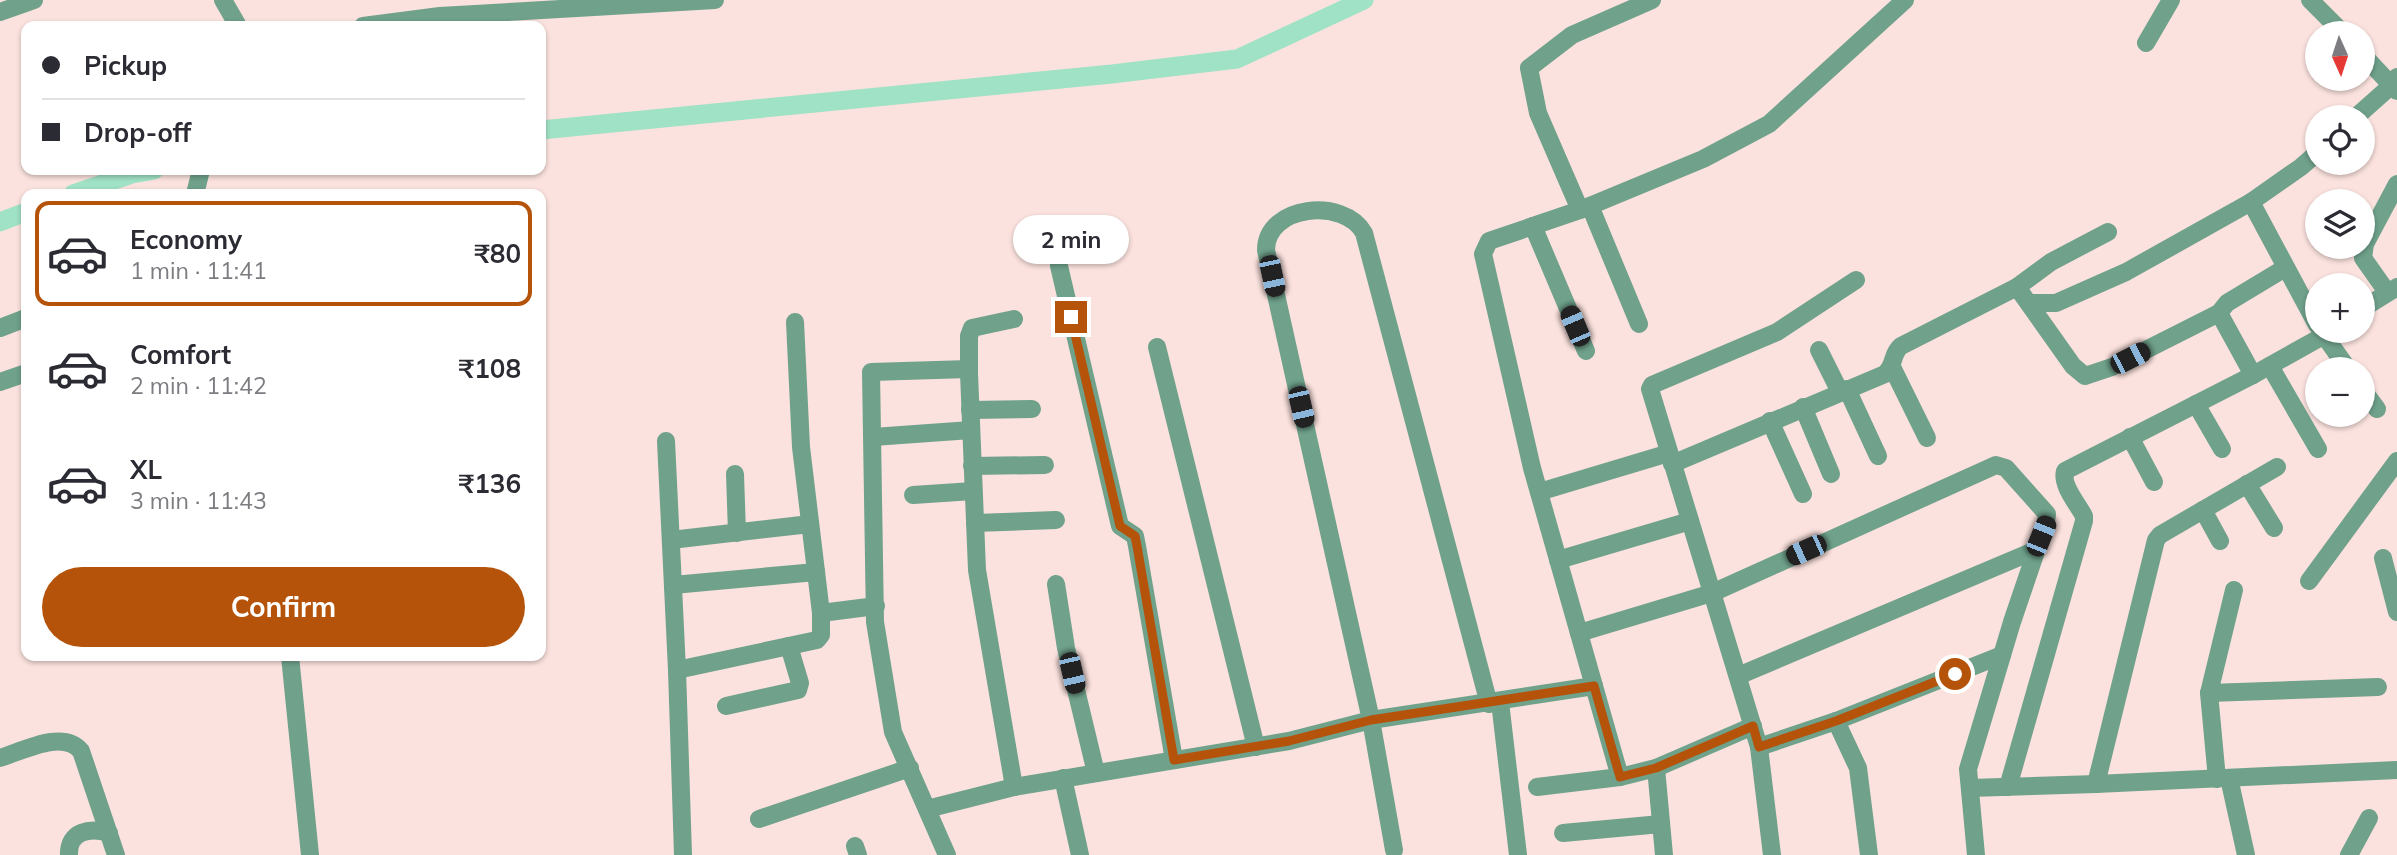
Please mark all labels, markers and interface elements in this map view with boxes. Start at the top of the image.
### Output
north arrow [2305,21,2375,91]
map controls [2305,21,2375,427]
text: Pickup [84,49,167,82]
button: locate [2305,105,2375,175]
text: Drop-off [84,116,191,149]
button: layers [2305,189,2375,259]
callout: 2 min [1013,216,1129,264]
icon: car [46,222,109,285]
text: Economy [130,223,242,256]
text: 2 min [1041,225,1101,254]
text: ₹80 [474,237,521,270]
car [1258,253,1287,299]
text: 1 min · 11:41 [130,256,267,285]
button: + [2305,273,2375,343]
route end [1055,301,1087,333]
car [1558,303,1593,349]
icon: car [46,337,109,400]
text: Comfort [130,338,231,371]
car [2107,339,2154,377]
text: ₹108 [459,352,521,385]
button: − [2305,357,2375,427]
text: 2 min · 11:42 [130,371,267,400]
car [1287,384,1316,430]
icon: car [46,452,109,515]
text: XL [130,453,162,486]
text: ₹136 [459,467,521,500]
text: 3 min · 11:43 [130,486,267,515]
car [2024,513,2059,559]
car [1783,532,1830,568]
button: Confirm [42,567,525,647]
car [1058,650,1087,696]
route start [1939,658,1971,690]

